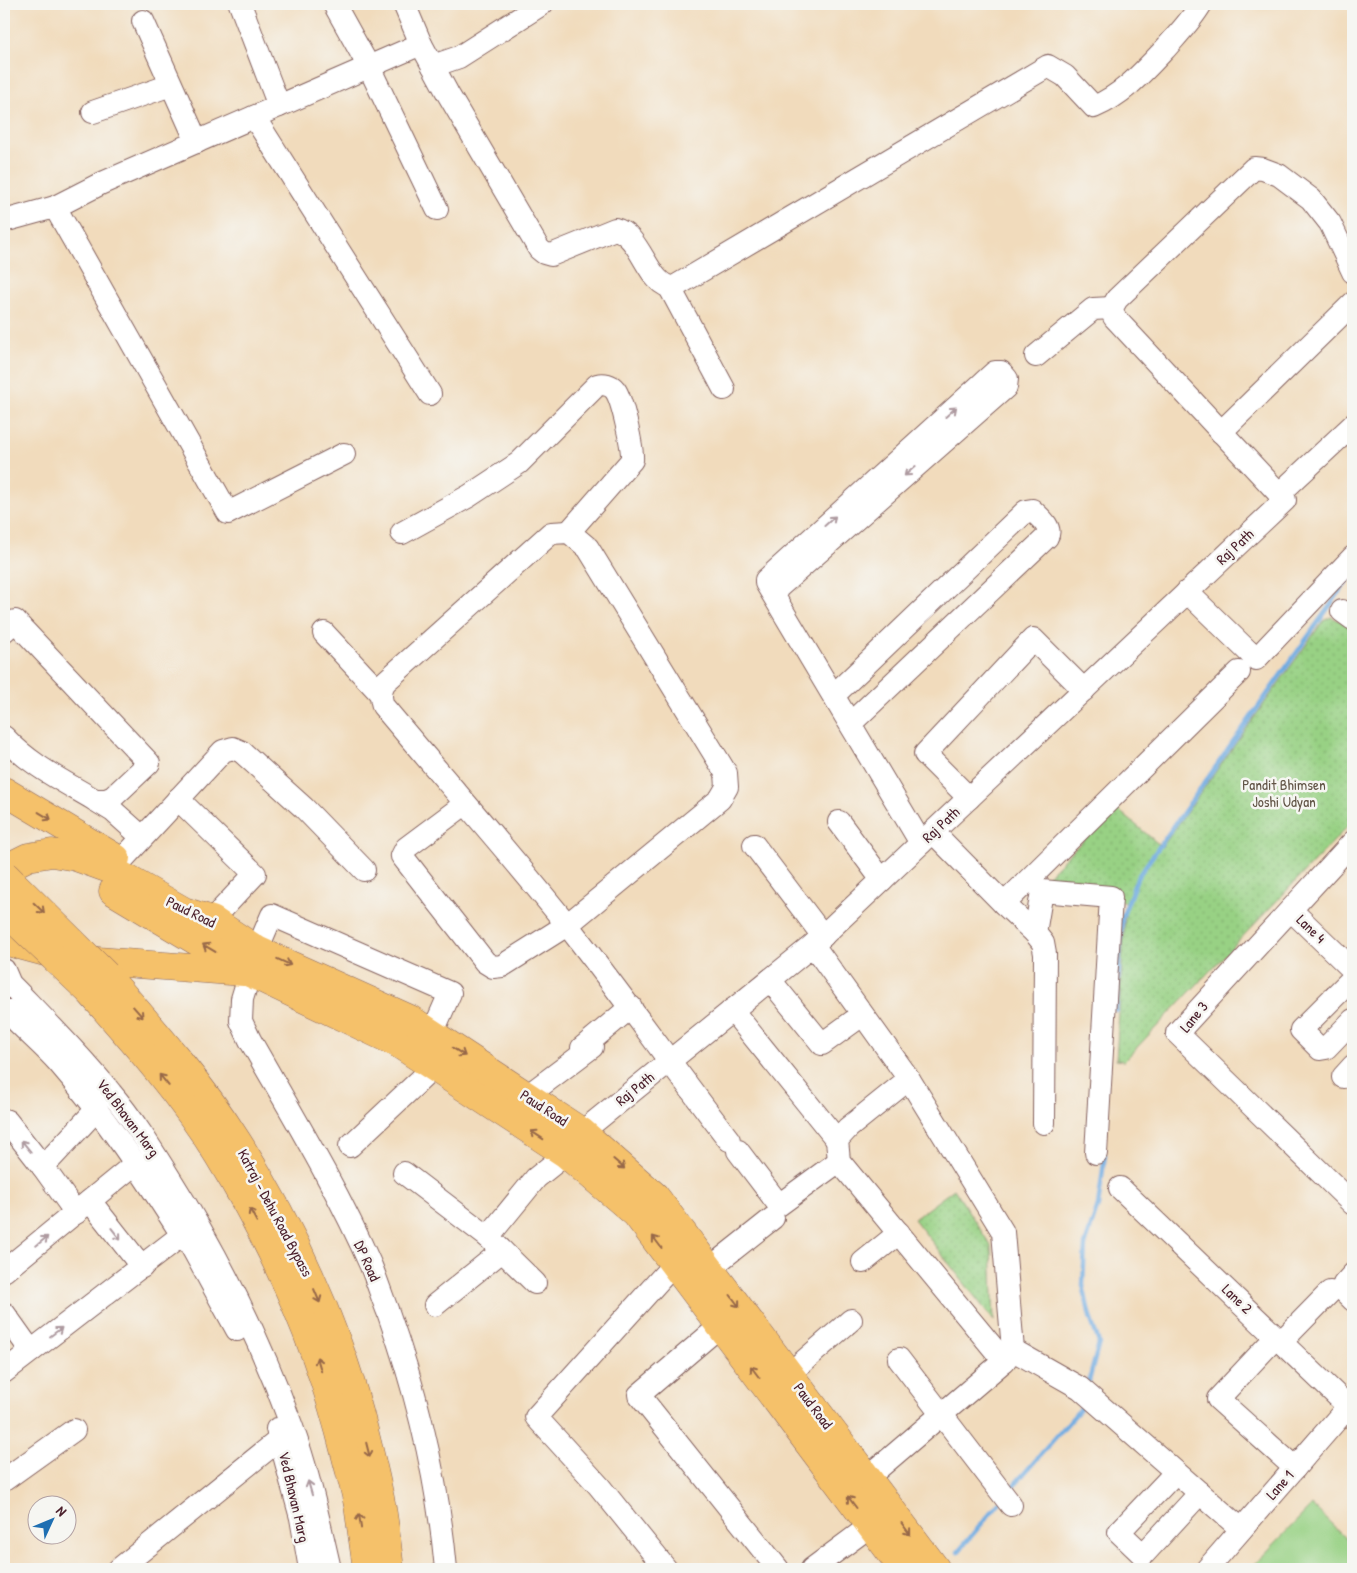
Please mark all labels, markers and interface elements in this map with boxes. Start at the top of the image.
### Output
one-way arrow [944,406,957,418]
one-way arrow [904,465,917,477]
one-way arrow [824,515,837,527]
street label: Raj Path [1211,524,1258,569]
park label: Pandit Bhimsen Joshi Udyan [1242,774,1326,812]
street label: Raj Path [917,802,964,847]
one-way arrow [38,812,52,822]
street label: Paud Road [163,890,220,933]
one-way arrow [33,902,45,914]
street label: Lane 4 [1292,910,1331,948]
one-way arrow [202,943,216,953]
one-way arrow [276,957,291,967]
street label: Lane 3 [1175,997,1213,1037]
one-way arrow [132,1005,143,1018]
one-way arrow [452,1047,466,1057]
street label: Raj Path [611,1067,658,1111]
street label: Ved Bhavan Marg [92,1074,165,1161]
one-way arrow [158,1074,169,1087]
street label: Paud Road [516,1084,572,1131]
one-way arrow [530,1130,544,1140]
one-way arrow [20,1139,31,1152]
street label: Katraj - Dehu Road Bypass [233,1145,318,1280]
one-way arrow [612,1159,625,1170]
one-way arrow [248,1208,258,1223]
one-way arrow [110,1227,121,1240]
one-way arrow [35,1235,48,1246]
one-way arrow [652,1236,663,1249]
street label: DP Road [349,1237,386,1285]
street label: Lane 2 [1218,1279,1257,1318]
one-way arrow [313,1288,323,1303]
one-way arrow [729,1294,740,1307]
one-way arrow [49,1327,63,1337]
one-way arrow [314,1356,324,1372]
one-way arrow [749,1366,760,1379]
street label: Paud Road [789,1378,838,1433]
one-way arrow [364,1442,373,1458]
street label: Ved Bhavan Marg [274,1449,315,1545]
street label: Lane 1 [1261,1465,1298,1504]
one-way arrow [305,1480,315,1496]
one-way arrow [847,1495,857,1509]
north arrow [28,1496,78,1546]
text: N [52,1501,72,1520]
one-way arrow [355,1513,365,1529]
one-way arrow [900,1522,911,1535]

